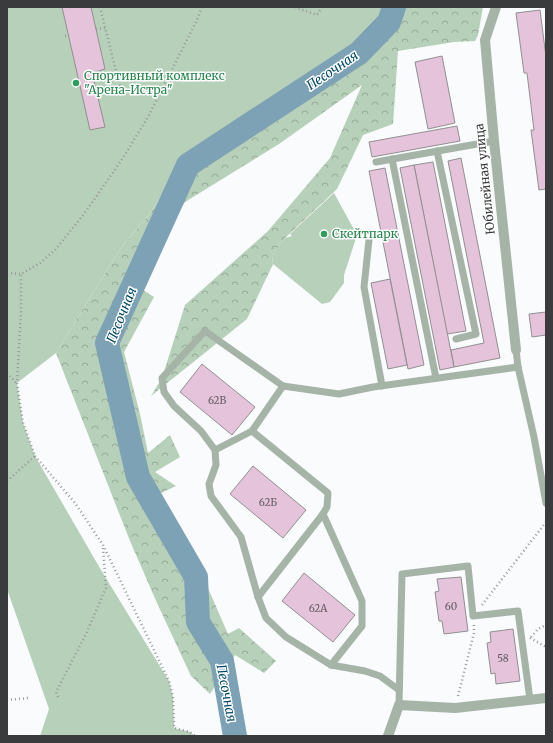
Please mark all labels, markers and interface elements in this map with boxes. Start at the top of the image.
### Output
water label: Песочная [303,47,361,94]
place label: Спортивный комплекс "Арена-Истра" [84,68,225,97]
marker: Спортивный комплекс "Арена-Истра" [71,78,81,88]
street label: Юбилейная улица [471,122,498,235]
place label: Скейтпарк [332,226,398,241]
marker: Скейтпарк [319,229,329,239]
water label: Песочная [103,285,140,346]
house number: 62В [208,394,226,407]
house number: 62Б [259,496,277,509]
house number: 60 [445,600,457,613]
house number: 62А [309,602,328,615]
house number: 58 [497,652,509,665]
water label: Песочная [213,663,240,724]

